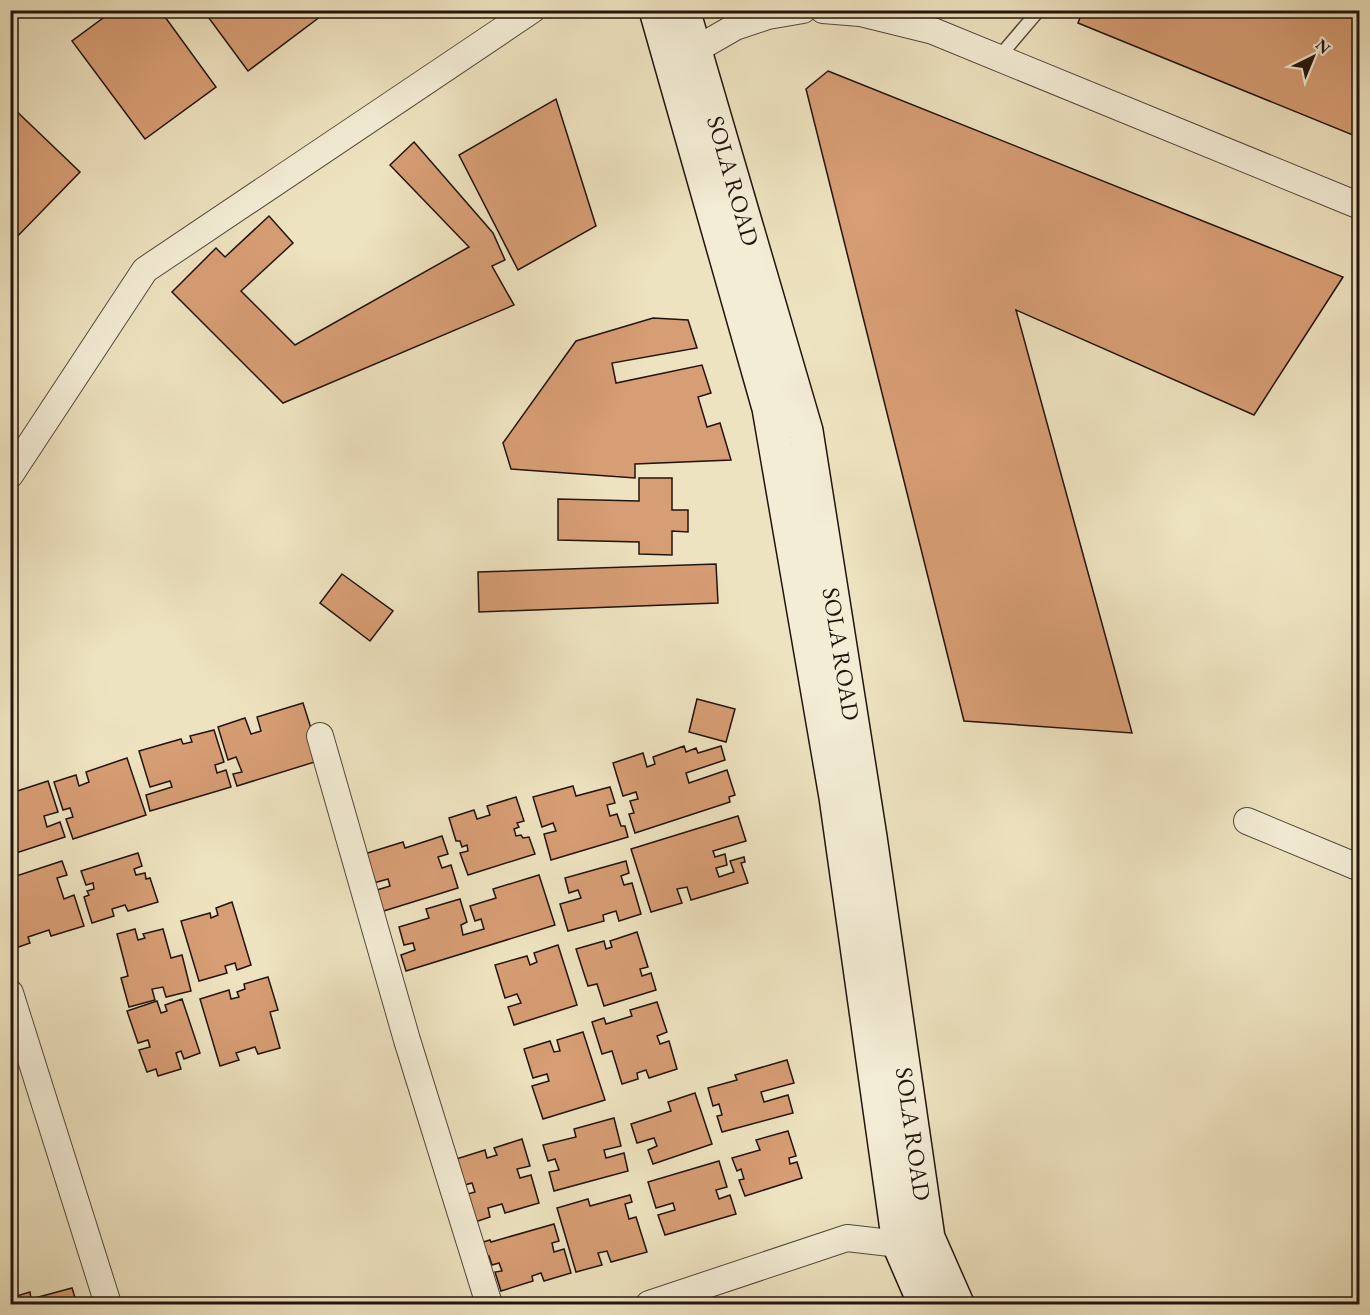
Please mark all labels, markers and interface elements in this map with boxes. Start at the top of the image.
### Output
north arrow [1283,27,1343,87]
text: N [1311,34,1335,59]
street label: SOLA ROAD [700,112,767,250]
street label: SOLA ROAD [816,585,867,723]
street label: SOLA ROAD [889,1065,938,1203]

